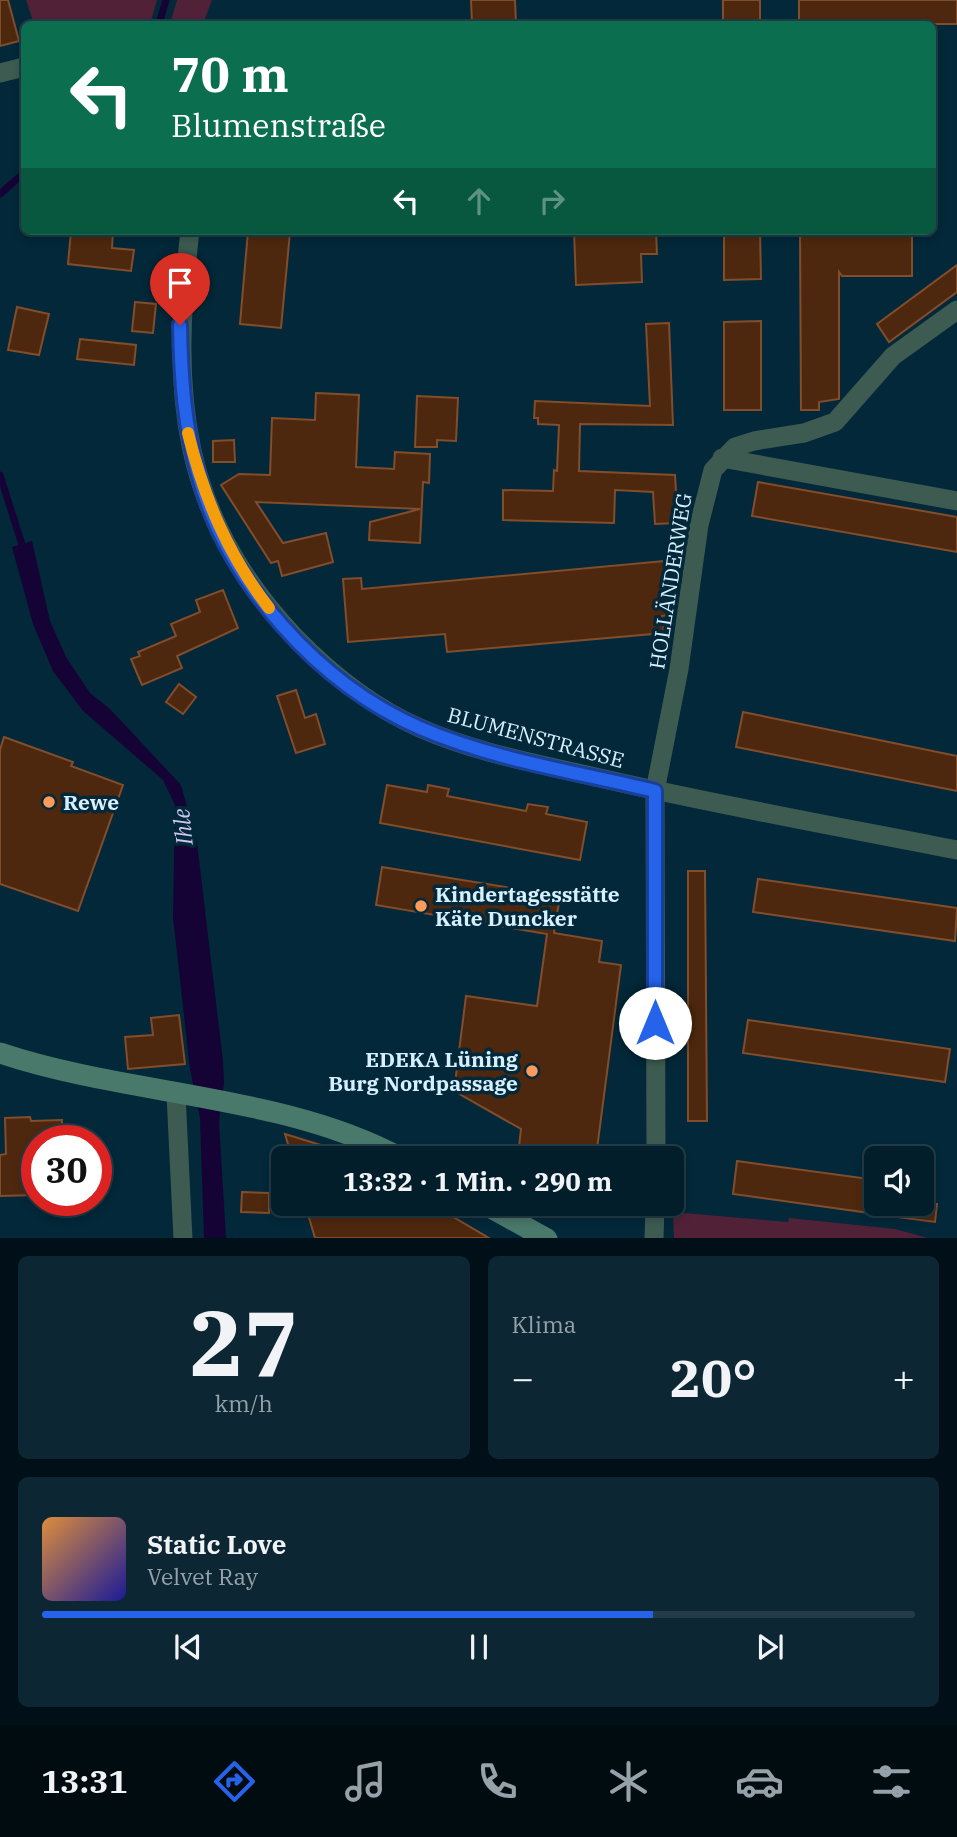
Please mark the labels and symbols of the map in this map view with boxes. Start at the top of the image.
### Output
pin [150,253,210,325]
street label: HOLLÄNDERWEG [642,491,698,671]
street label: BLUMENSTRASSE [445,700,627,774]
place label: Rewe [63,788,119,816]
marker: Rewe [41,794,57,810]
water label: Ihle [165,807,199,848]
place label: Kindertagesstätte Käte Duncker [435,880,620,932]
marker: Kindertagesstätte Käte Duncker [413,898,429,914]
position arrow [618,986,692,1060]
place label: EDEKA Lüning Burg Nordpassage [328,1045,519,1097]
marker: EDEKA Lüning Burg Nordpassage [524,1063,540,1079]
speed limit sign: 30 [21,1125,112,1216]

